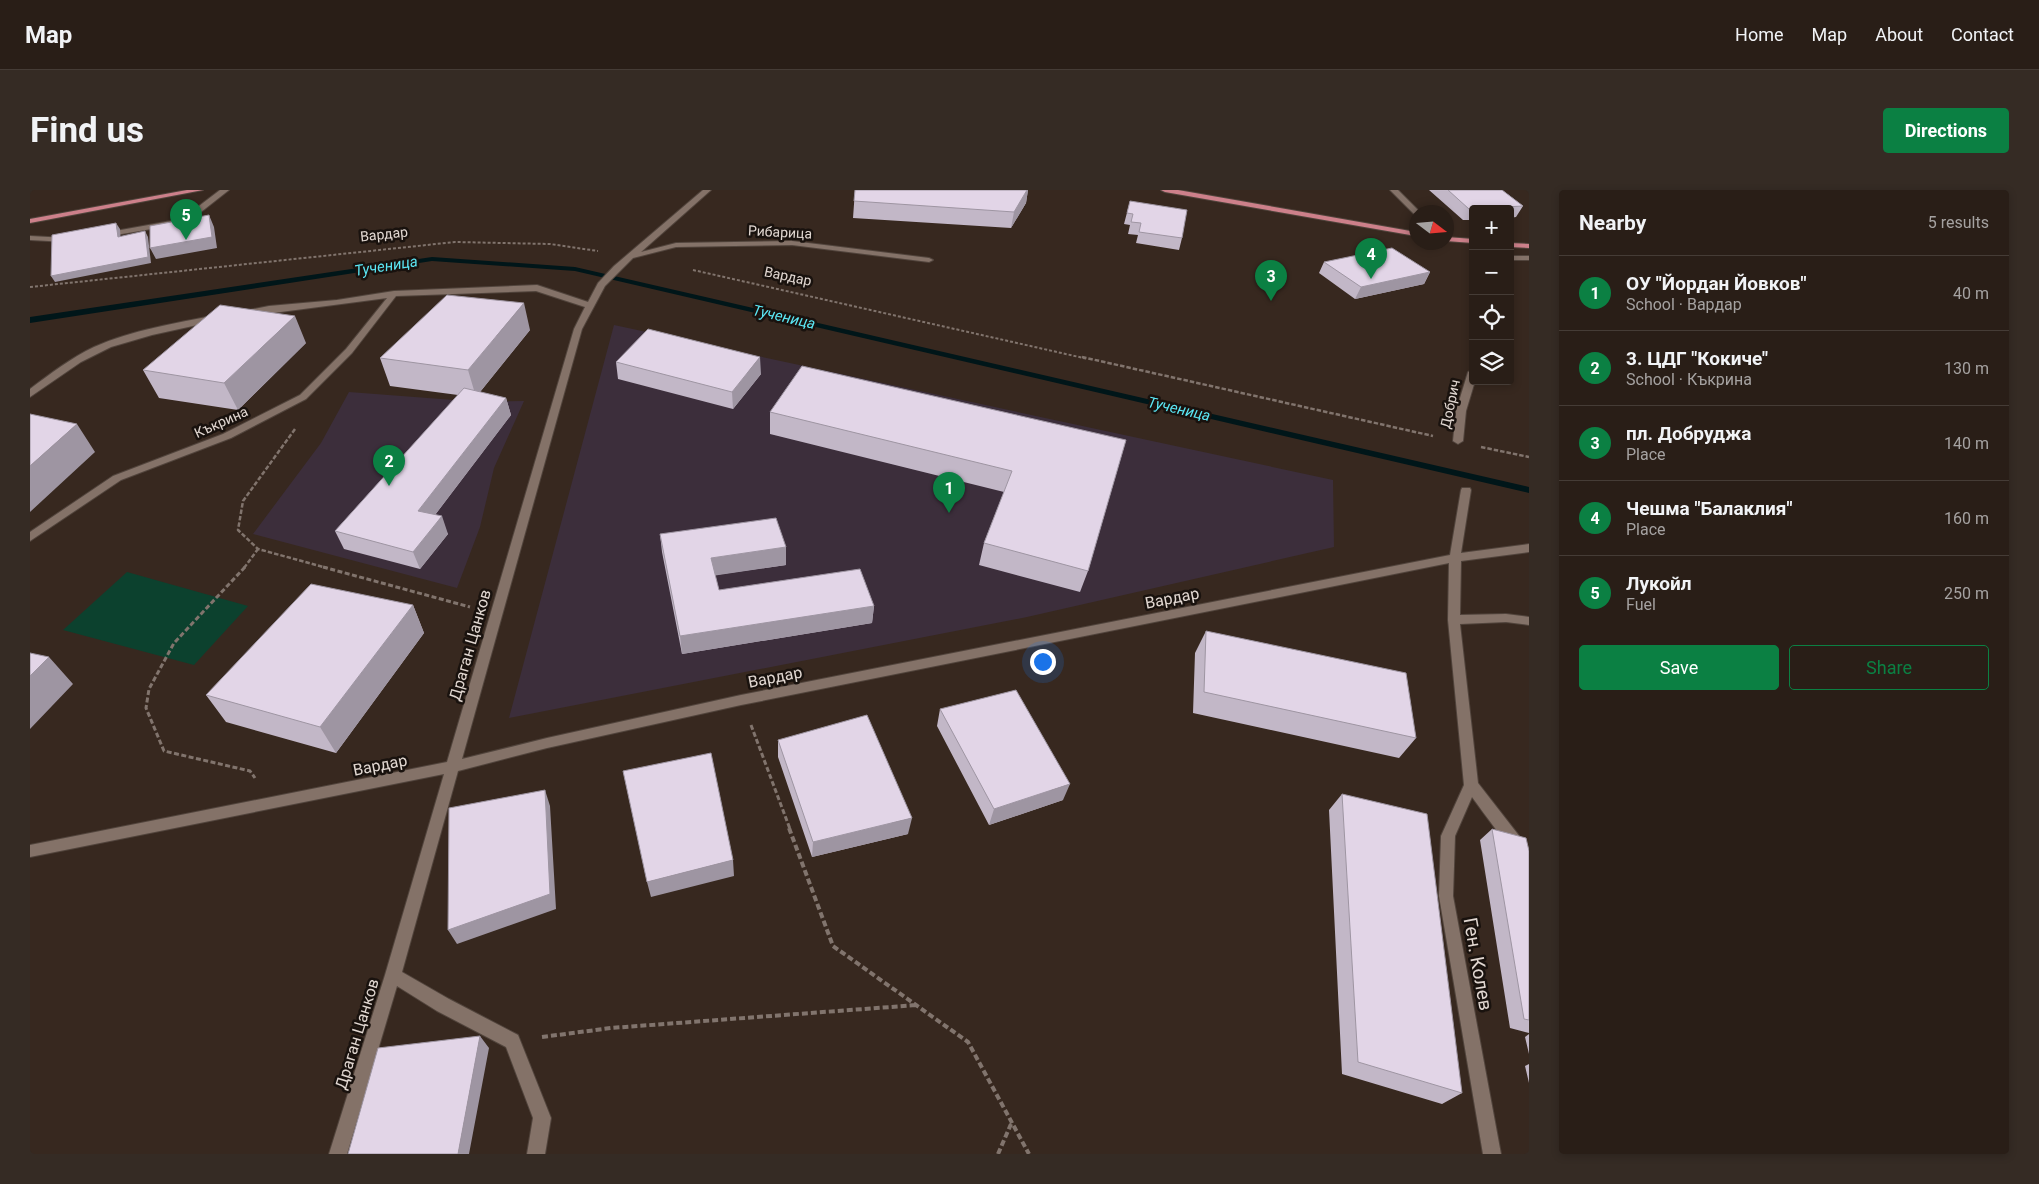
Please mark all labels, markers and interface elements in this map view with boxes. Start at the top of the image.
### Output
text: Map [25,21,72,49]
text: Home [1735,24,1784,45]
text: Map [1812,24,1847,45]
text: About [1875,24,1923,45]
text: Contact [1951,24,2014,45]
button: Directions [1883,108,2009,153]
text: Find us [30,110,144,151]
pin: 5 [170,199,202,240]
north arrow [1409,205,1454,250]
map controls [1469,205,1514,385]
button: + [1469,205,1514,250]
text: Nearby [1579,211,1646,235]
text: 5 results [1928,213,1989,232]
street label: Рибарица [748,222,812,242]
street label: Вардар [359,224,409,244]
pin: 4 [1355,238,1387,279]
button: − [1469,250,1514,295]
water label: Тученица [353,252,419,280]
pin: 3 [1255,260,1287,301]
street label: Вардар [763,263,813,289]
text: ОУ "Йордан Йовков" [1626,272,1806,295]
text: 1 [1590,284,1600,303]
text: 40 m [1953,284,1989,303]
button: locate [1469,295,1514,340]
text: School · Вардар [1626,295,1742,314]
water label: Тученица [751,301,817,333]
button: layers [1469,340,1514,385]
text: 3. ЦДГ "Кокиче" [1626,347,1768,370]
text: 2 [1590,359,1600,378]
text: 130 m [1944,359,1989,378]
text: School · Къкрина [1626,370,1752,389]
street label: Добрич [1437,378,1463,430]
water label: Тученица [1146,393,1212,425]
street label: Къкрина [192,403,250,441]
text: пл. Добруджа [1626,422,1751,445]
text: 3 [1590,434,1600,453]
text: 140 m [1944,434,1989,453]
pin: 2 [373,445,405,486]
text: Place [1626,445,1666,464]
pin: 1 [933,472,965,513]
text: Чешма "Балаклия" [1626,497,1792,520]
text: 4 [1590,509,1600,528]
text: 160 m [1944,509,1989,528]
text: Place [1626,520,1666,539]
text: Лукойл [1626,572,1692,595]
street label: Вардар [1143,583,1201,613]
text: 5 [1590,584,1600,603]
text: 250 m [1944,584,1989,603]
street label: Драган Цанков [445,587,495,703]
text: Fuel [1626,595,1656,614]
button: Save [1579,645,1779,690]
button: Share [1789,645,1989,690]
your location [1030,649,1056,675]
street label: Вардар [746,662,804,692]
street label: Вардар [351,750,409,780]
street label: Ген. Колев [1458,916,1498,1012]
street label: Драган Цанков [331,976,383,1092]

